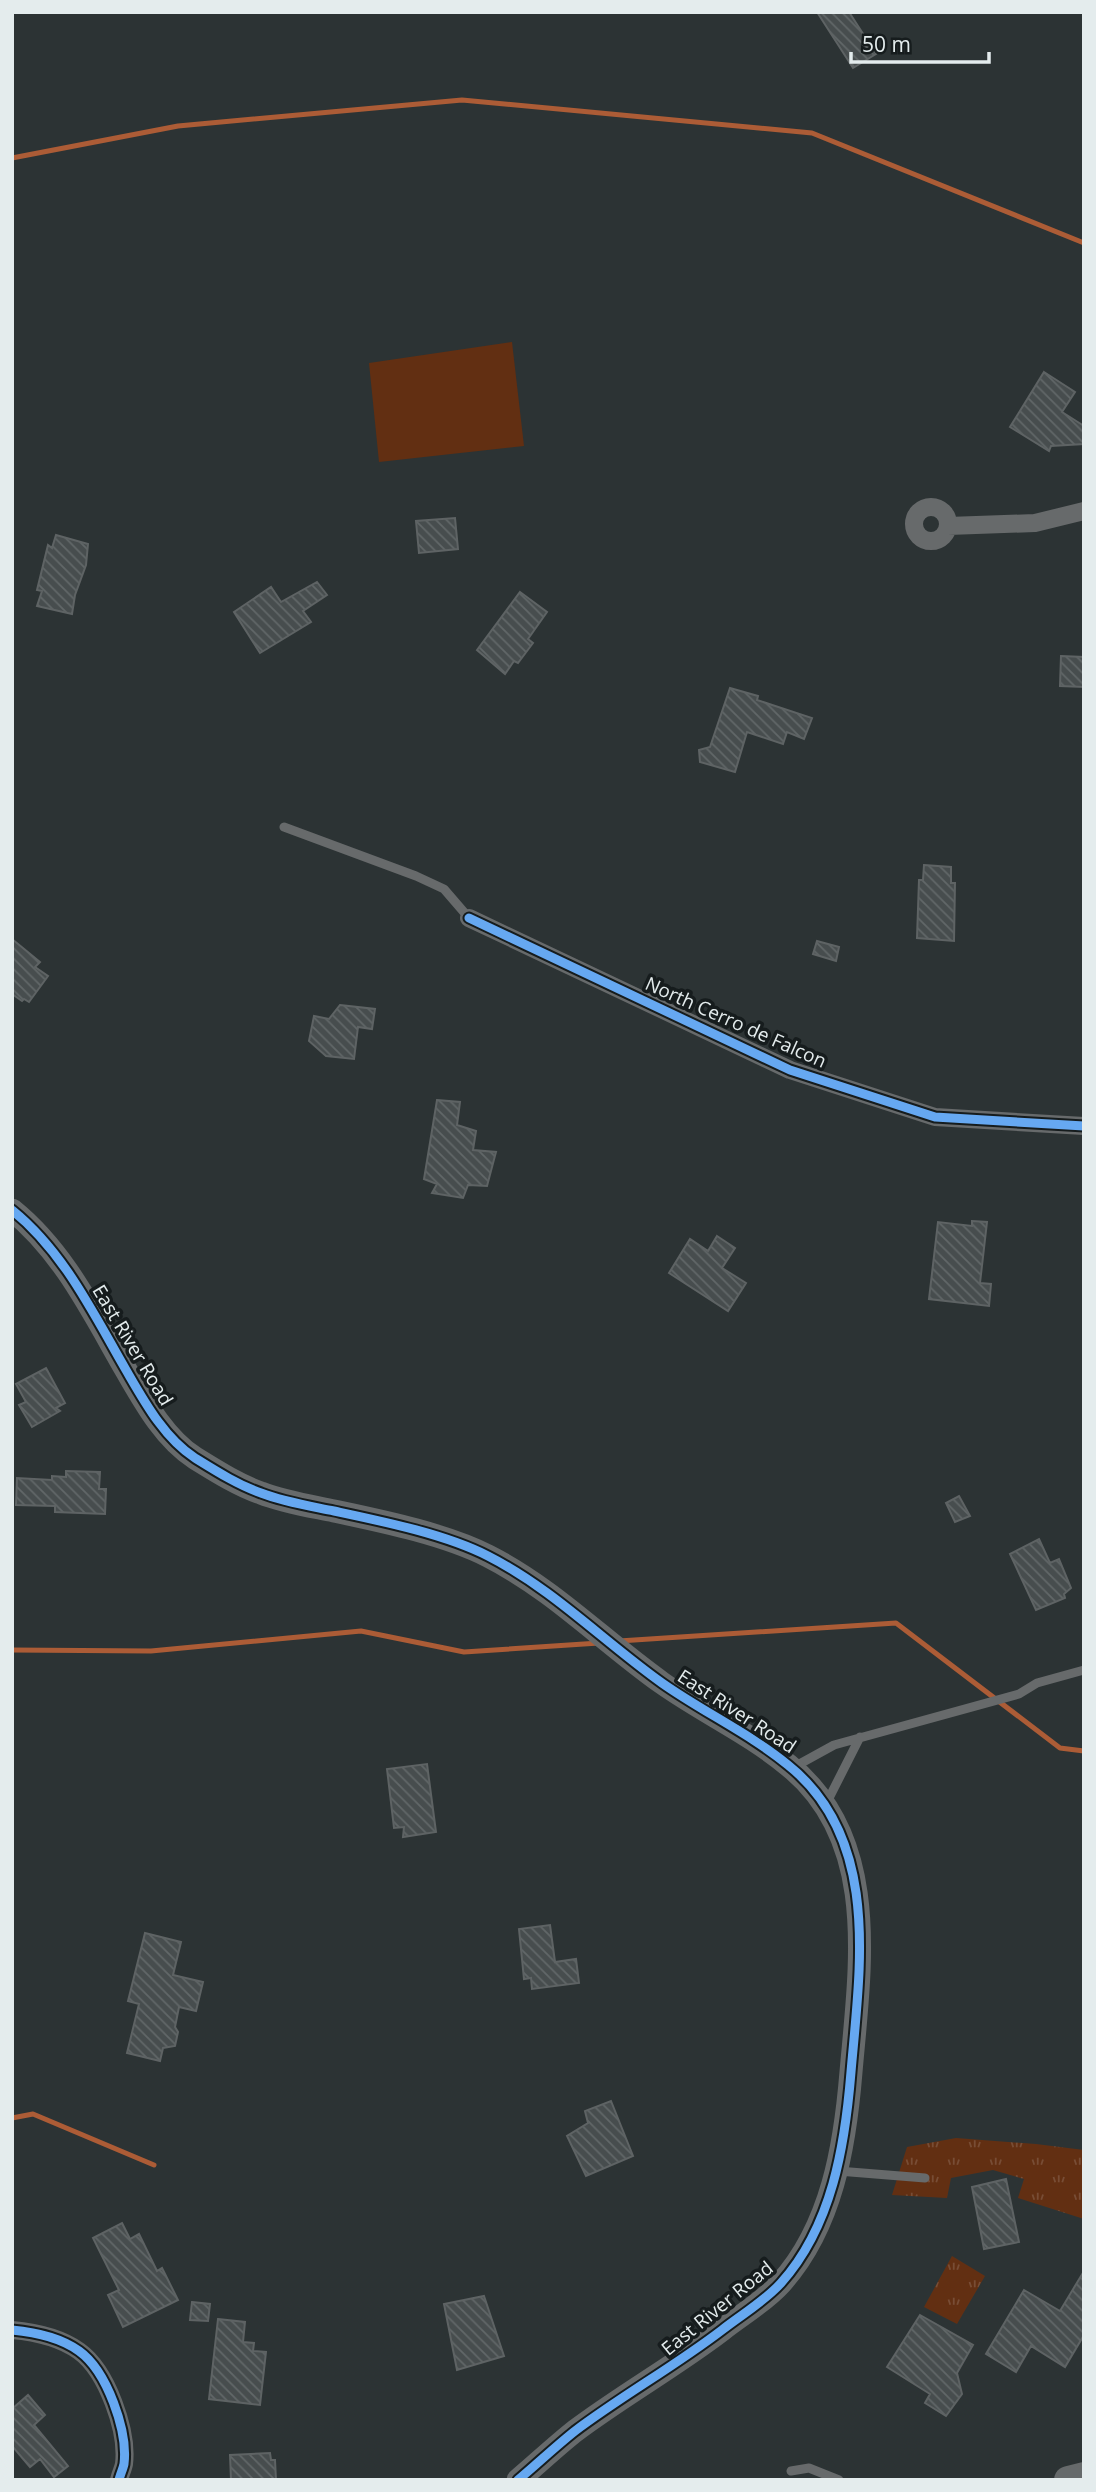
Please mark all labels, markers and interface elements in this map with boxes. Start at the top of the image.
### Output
scale bar [851,21,989,65]
text: 50 m [862,30,911,58]
street label: North Cerro de Falcon [641,970,831,1074]
street label: East River Road [87,1280,179,1410]
street label: East River Road [673,1663,801,1759]
street label: East River Road [656,2255,778,2361]

